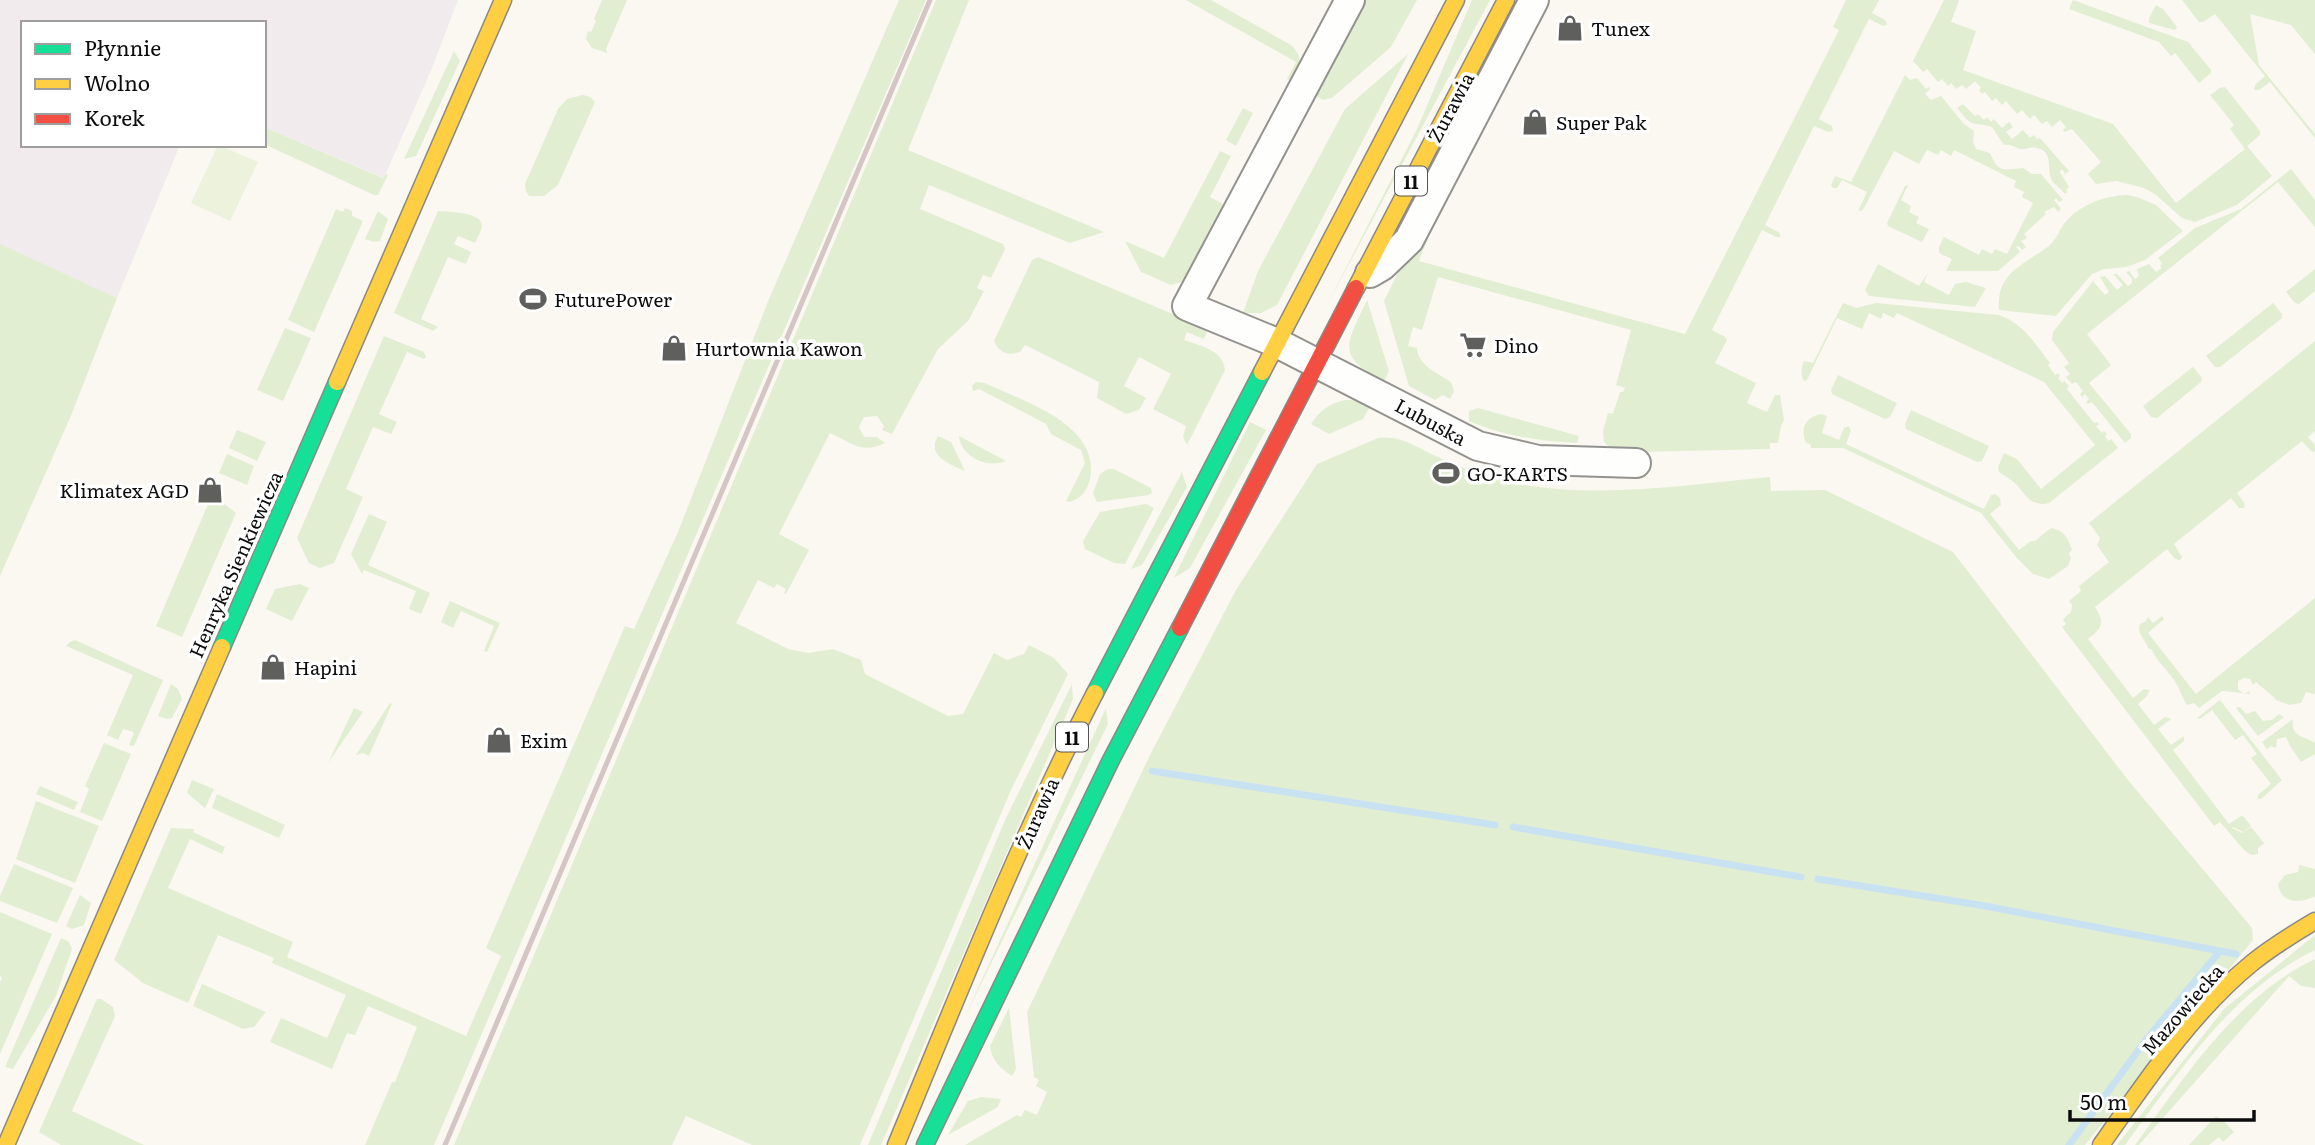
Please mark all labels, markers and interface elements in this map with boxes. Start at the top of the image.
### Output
shop icon: Tunex [1555,13,1585,43]
place label: Tunex [1591,14,1650,42]
legend [21,21,266,147]
text: Płynnie [84,31,161,62]
text: Wolno [84,66,150,97]
street label: Żurawia [1420,66,1481,147]
text: Korek [84,101,145,132]
shop icon: Super Pak [1520,107,1550,137]
place label: Super Pak [1556,108,1647,136]
road number: 11 [1395,166,1427,196]
sports icon: FuturePower [518,284,548,314]
place label: FuturePower [554,285,672,313]
supermarket icon: Dino [1458,330,1488,360]
place label: Dino [1494,331,1538,359]
shop icon: Hurtownia Kawon [659,333,689,363]
place label: Hurtownia Kawon [695,334,863,362]
street label: Lubuska [1390,390,1472,452]
sports icon: GO-KARTS [1431,458,1461,488]
place label: GO-KARTS [1467,459,1568,487]
street label: Henryka Sienkiewicza [181,465,289,662]
shop icon: Klimatex AGD [195,475,225,505]
place label: Klimatex AGD [59,476,189,504]
shop icon: Hapini [258,652,288,682]
place label: Hapini [294,653,357,681]
road number: 11 [1056,722,1088,752]
shop icon: Exim [484,725,514,755]
place label: Exim [520,726,568,754]
street label: Żurawia [1009,772,1066,853]
street label: Mazowiecka [2134,957,2230,1061]
scale bar [2070,1078,2254,1122]
text: 50 m [2080,1085,2127,1116]

